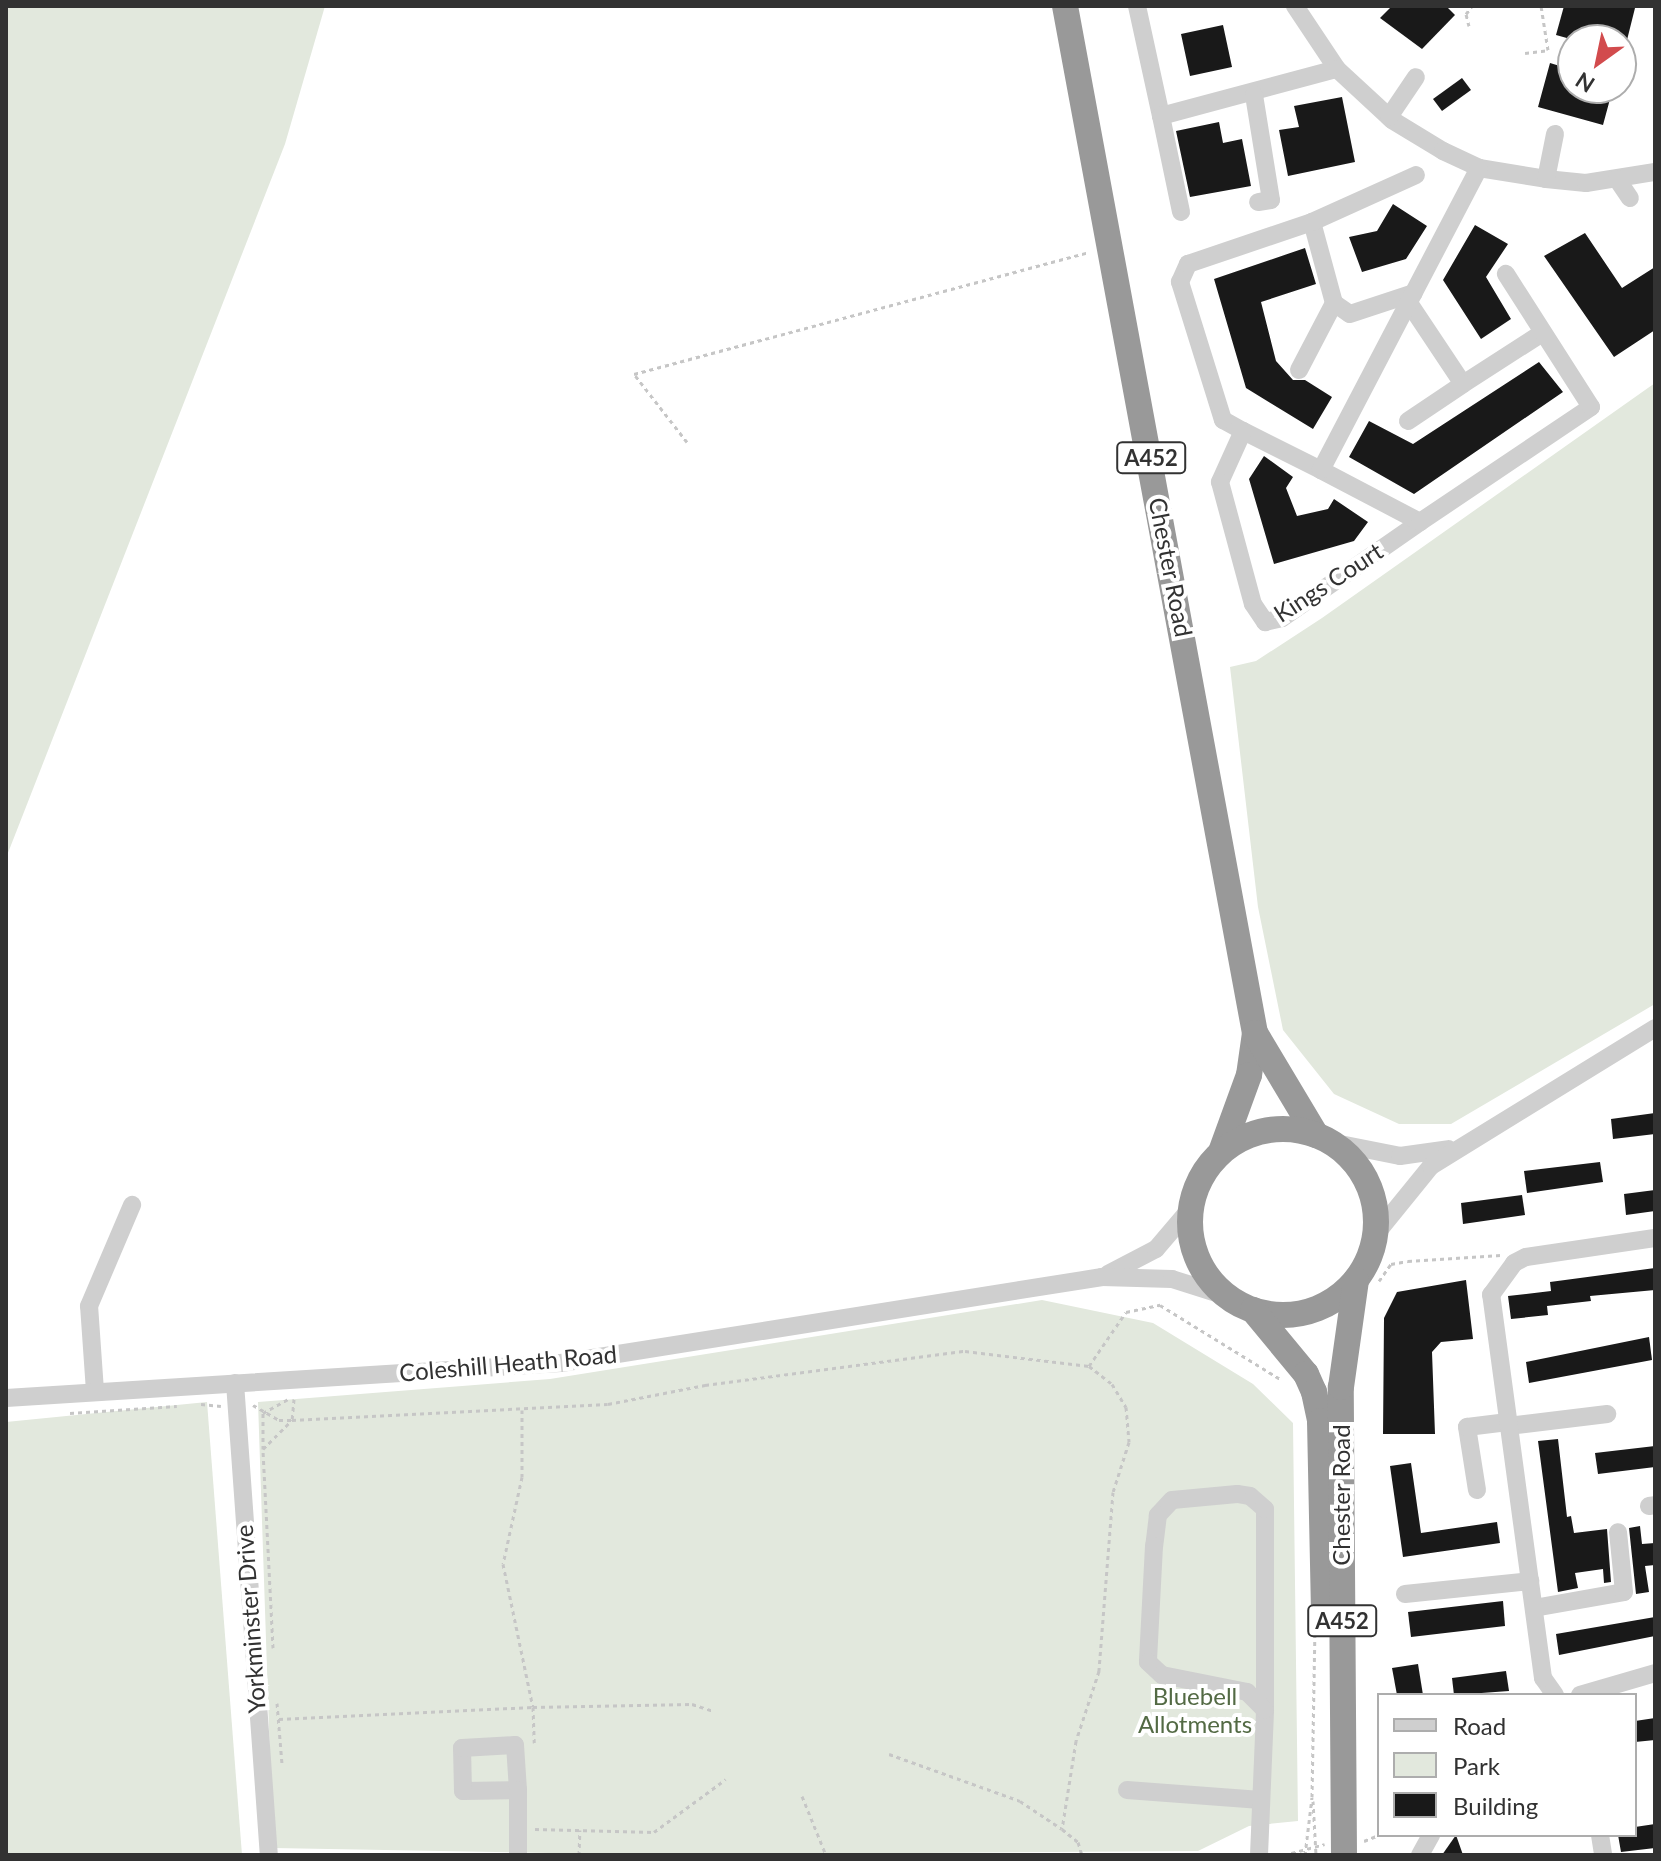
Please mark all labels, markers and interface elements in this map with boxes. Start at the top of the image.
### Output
north arrow [1557,24,1637,104]
text: N [1570,67,1599,99]
road number: A452 [1115,440,1187,476]
street label: Chester Road [1143,495,1199,639]
street label: Kings Court [1268,536,1388,628]
street label: Coleshill Heath Road [398,1339,618,1387]
street label: Chester Road [1327,1424,1355,1566]
street label: Yorkminster Drive [229,1523,271,1715]
road number: A452 [1306,1603,1378,1639]
park label: Bluebell Allotments [1138,1682,1252,1738]
legend [1377,1693,1637,1837]
text: Road [1453,1711,1506,1740]
text: Park [1453,1751,1500,1780]
text: Building [1453,1791,1538,1820]

